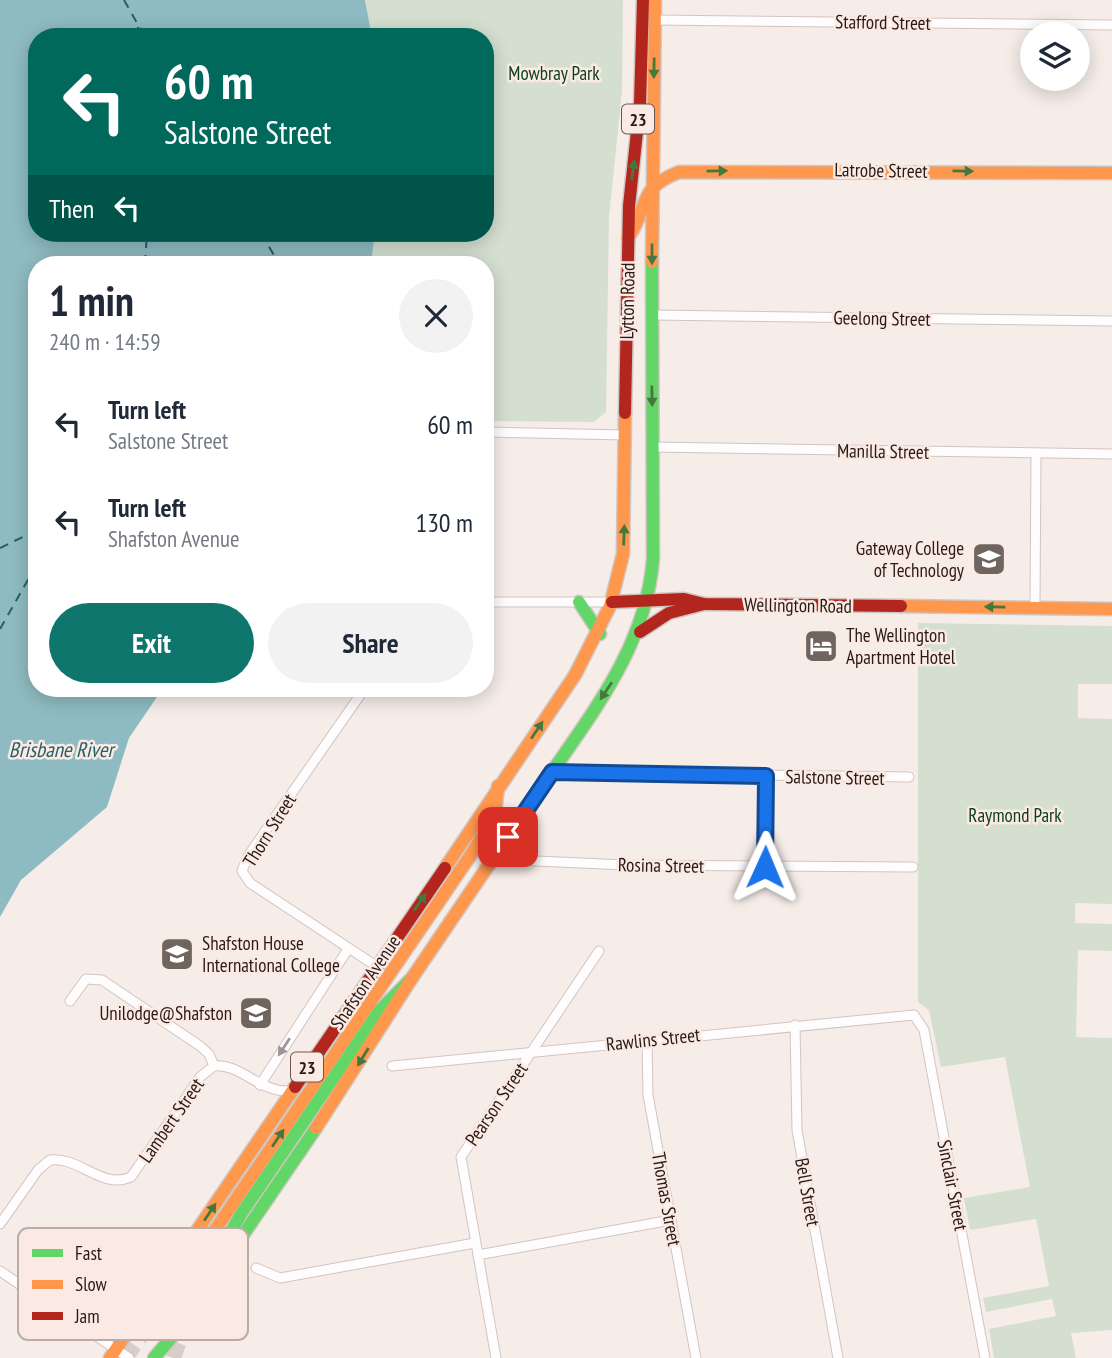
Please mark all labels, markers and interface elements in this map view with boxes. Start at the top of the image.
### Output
street label: Stafford Street [835,9,932,35]
map controls [1020,21,1090,91]
button: layers [1020,21,1090,91]
text: 60 m [164,49,253,113]
icon: left [49,56,140,147]
one-way arrow [648,57,660,79]
park label: Mowbray Park [508,61,600,85]
road number: 23 [622,104,654,134]
text: Salstone Street [164,111,331,153]
street label: Latrobe Street [834,157,929,183]
one-way arrow [627,159,638,181]
one-way arrow [707,165,729,177]
one-way arrow [952,166,974,177]
icon: left [108,189,146,227]
text: Then [49,192,94,225]
one-way arrow [646,243,658,265]
street label: Lytton Road [614,262,640,340]
text: 1 min [49,273,134,328]
button: close [399,279,473,353]
street label: Geelong Street [833,305,932,331]
text: 240 m · 14:59 [49,327,161,356]
one-way arrow [646,385,658,407]
text: Turn left [108,393,186,426]
icon: left [49,405,87,443]
text: 60 m [427,408,473,441]
text: Salstone Street [108,426,228,455]
street label: Manilla Street [837,438,930,464]
text: Turn left [108,491,186,524]
icon: left [49,503,87,541]
text: 130 m [415,506,473,539]
text: Shafston Avenue [108,524,239,553]
one-way arrow [619,524,630,546]
place label: Gateway College of Technology [856,536,965,582]
school or university icon: Gateway College of Technology [970,540,1008,578]
street label: Wellington Road [744,592,852,618]
one-way arrow [984,601,1006,613]
button: Exit [49,603,254,683]
button: Share [268,603,473,683]
place label: The Wellington Apartment Hotel [846,623,956,669]
hotel icon: The Wellington Apartment Hotel [802,627,840,665]
one-way arrow [599,682,613,700]
one-way arrow [531,720,544,740]
water label: Brisbane River [9,736,116,763]
street label: Salstone Street [785,764,886,790]
street label: Thorn Street [237,788,301,871]
park label: Raymond Park [968,803,1062,827]
pin [478,807,538,867]
icon: arrive [489,818,527,856]
position arrow [728,830,802,904]
street label: Rosina Street [618,852,705,878]
one-way arrow [413,893,427,911]
street label: Shafston Avenue [325,930,405,1034]
place label: Shafston House International College [202,931,340,977]
school or university icon: Shafston House International College [158,935,196,973]
school or university icon: Unilodge@Shafston [237,994,275,1032]
place label: Unilodge@Shafston [99,1001,232,1025]
street label: Rawlins Street [605,1022,702,1056]
one-way arrow [278,1038,291,1057]
one-way arrow [357,1048,369,1067]
road number: 23 [291,1052,323,1082]
street label: Pearson Street [459,1057,533,1150]
street label: Lambert Street [133,1072,209,1167]
one-way arrow [271,1129,285,1147]
street label: Sinclair Street [932,1138,974,1233]
street label: Thomas Street [647,1150,687,1249]
street label: Bell Street [790,1156,826,1229]
one-way arrow [203,1202,216,1221]
legend [18,1228,248,1340]
text: Fast [75,1241,103,1265]
text: Slow [75,1272,108,1296]
text: Jam [74,1304,100,1328]

